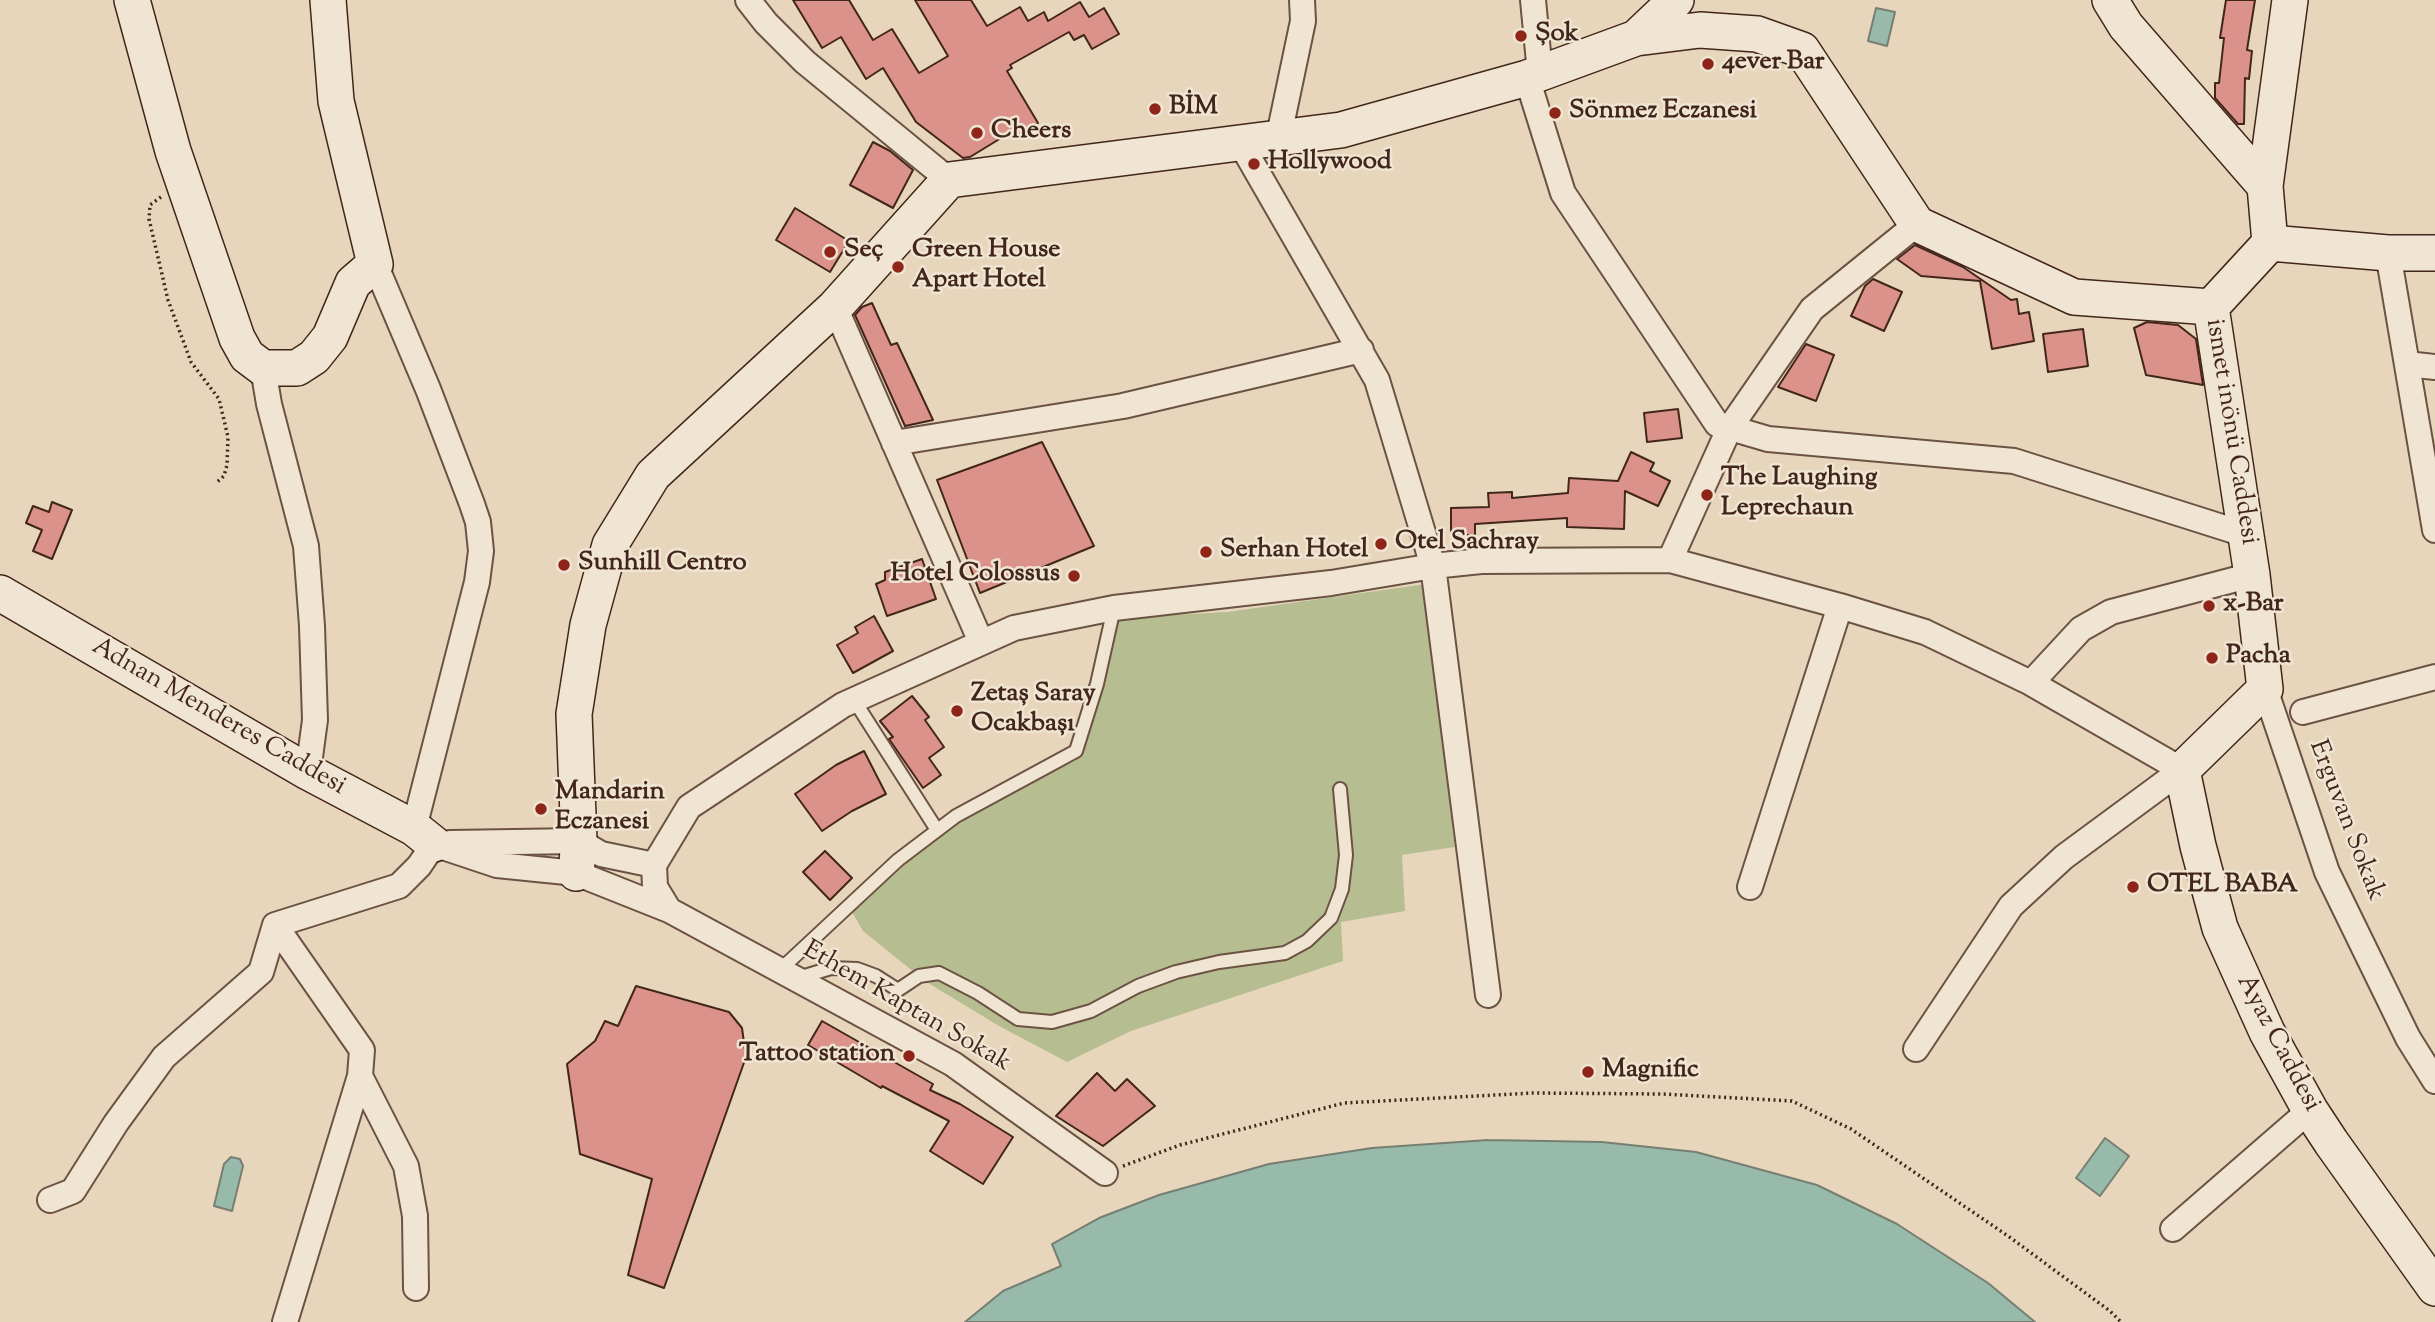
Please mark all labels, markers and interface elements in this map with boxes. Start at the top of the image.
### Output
place label: Şok [1535,20,1579,52]
marker: Şok [1513,28,1529,44]
place label: 4ever Bar [1722,48,1825,80]
marker: 4ever Bar [1700,56,1716,72]
place label: BİM [1169,93,1218,125]
place label: Sönmez Eczanesi [1569,97,1757,129]
marker: BİM [1147,101,1163,117]
marker: Sönmez Eczanesi [1547,105,1563,121]
place label: Cheers [991,117,1071,149]
marker: Cheers [969,125,985,141]
place label: Hollywood [1268,148,1392,180]
marker: Hollywood [1246,156,1262,172]
place label: Seç [844,236,883,268]
place label: Green House Apart Hotel [912,236,1060,298]
marker: Seç [822,244,838,260]
marker: Green House Apart Hotel [890,259,906,275]
street label: ismet inönü Caddesi [2197,317,2263,547]
place label: The Laughing Leprechaun [1721,464,1877,526]
marker: The Laughing Leprechaun [1699,487,1715,503]
place label: Otel Sachray [1395,528,1539,560]
place label: Serhan Hotel [1220,536,1368,568]
marker: Otel Sachray [1373,536,1389,552]
marker: Serhan Hotel [1198,544,1214,560]
place label: Sunhill Centro [578,549,747,581]
marker: Sunhill Centro [556,557,572,573]
place label: Hotel Colossus [891,560,1060,592]
marker: Hotel Colossus [1066,568,1082,584]
place label: x-Bar [2223,590,2284,622]
marker: x-Bar [2201,598,2217,614]
street label: Adnan Menderes Caddesi [85,632,351,804]
place label: Pacha [2226,642,2291,674]
marker: Pacha [2204,650,2220,666]
place label: Zetaş Saray Ocakbaşı [971,680,1096,742]
marker: Zetaş Saray Ocakbaşı [949,703,965,719]
street label: Erguvan Sokak [2300,736,2390,906]
place label: Mandarin Eczanesi [555,778,665,840]
marker: Mandarin Eczanesi [533,801,549,817]
place label: OTEL BABA [2147,871,2298,903]
marker: OTEL BABA [2125,879,2141,895]
street label: Ethem Kaptan Sokak [796,936,1016,1080]
street label: Ayaz Caddesi [2228,970,2326,1118]
place label: Tattoo station [739,1040,895,1072]
marker: Tattoo station [901,1048,917,1064]
place label: Magnific [1602,1056,1699,1088]
marker: Magnific [1580,1064,1596,1080]

